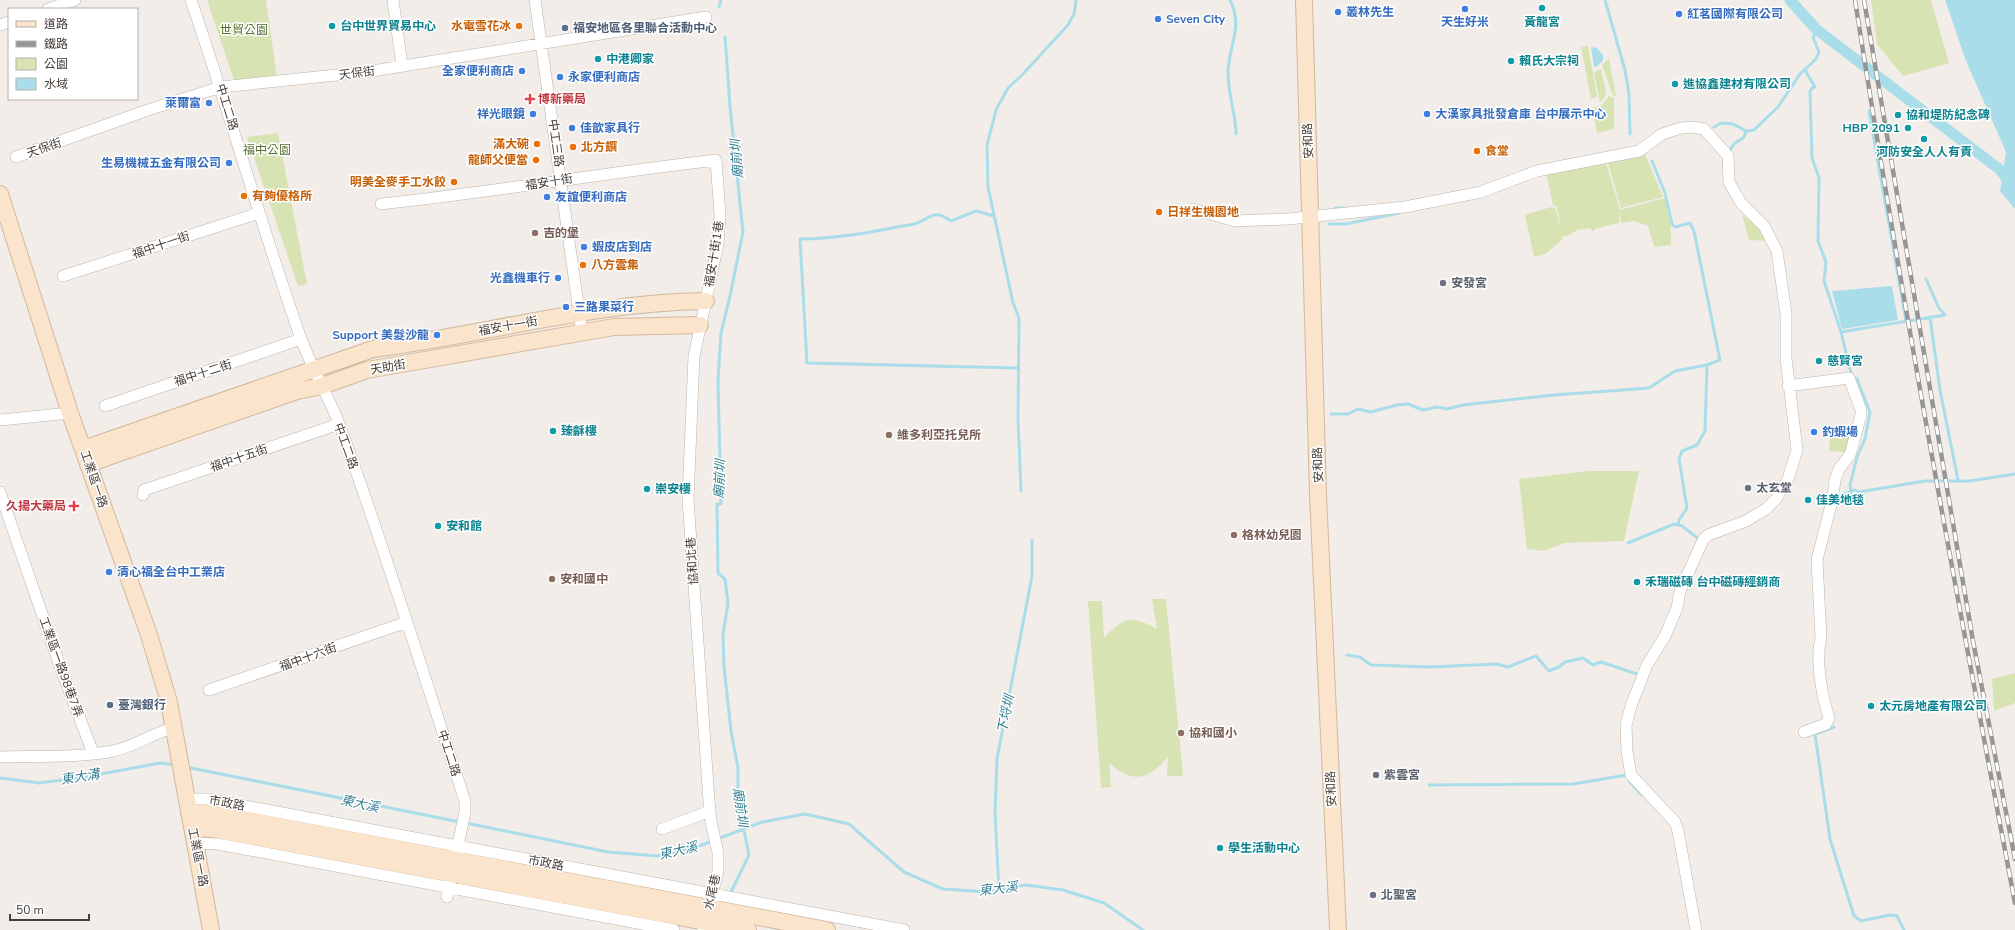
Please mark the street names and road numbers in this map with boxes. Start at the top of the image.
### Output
street label: 天保街 [338,63,376,83]
street label: 中工二路 [212,82,242,132]
street label: 中工三路 [545,118,567,168]
street label: 安和路 [1299,123,1317,159]
street label: 天保街 [24,135,64,161]
street label: 福安十街 [524,170,574,194]
street label: 福安十街1巷 [701,220,727,288]
street label: 福中十一街 [130,228,192,262]
street label: 福安十一街 [477,313,539,339]
street label: 福中十二街 [172,356,234,390]
street label: 天助街 [369,356,407,378]
street label: 中工二路 [330,421,362,471]
street label: 福中十五街 [208,441,270,475]
street label: 安和路 [1309,447,1327,483]
street label: 工業區一路 [77,448,111,510]
street label: 協和北巷 [682,536,702,586]
street label: 工業區一路98巷7弄 [35,615,87,719]
street label: 福中十六街 [277,639,339,675]
street label: 中工二路 [434,728,464,778]
street label: 安和路 [1322,771,1340,807]
street label: 市政路 [208,792,246,814]
street label: 工業區一路 [184,826,212,888]
street label: 市政路 [527,852,565,874]
street label: 水尾巷 [700,873,724,911]

